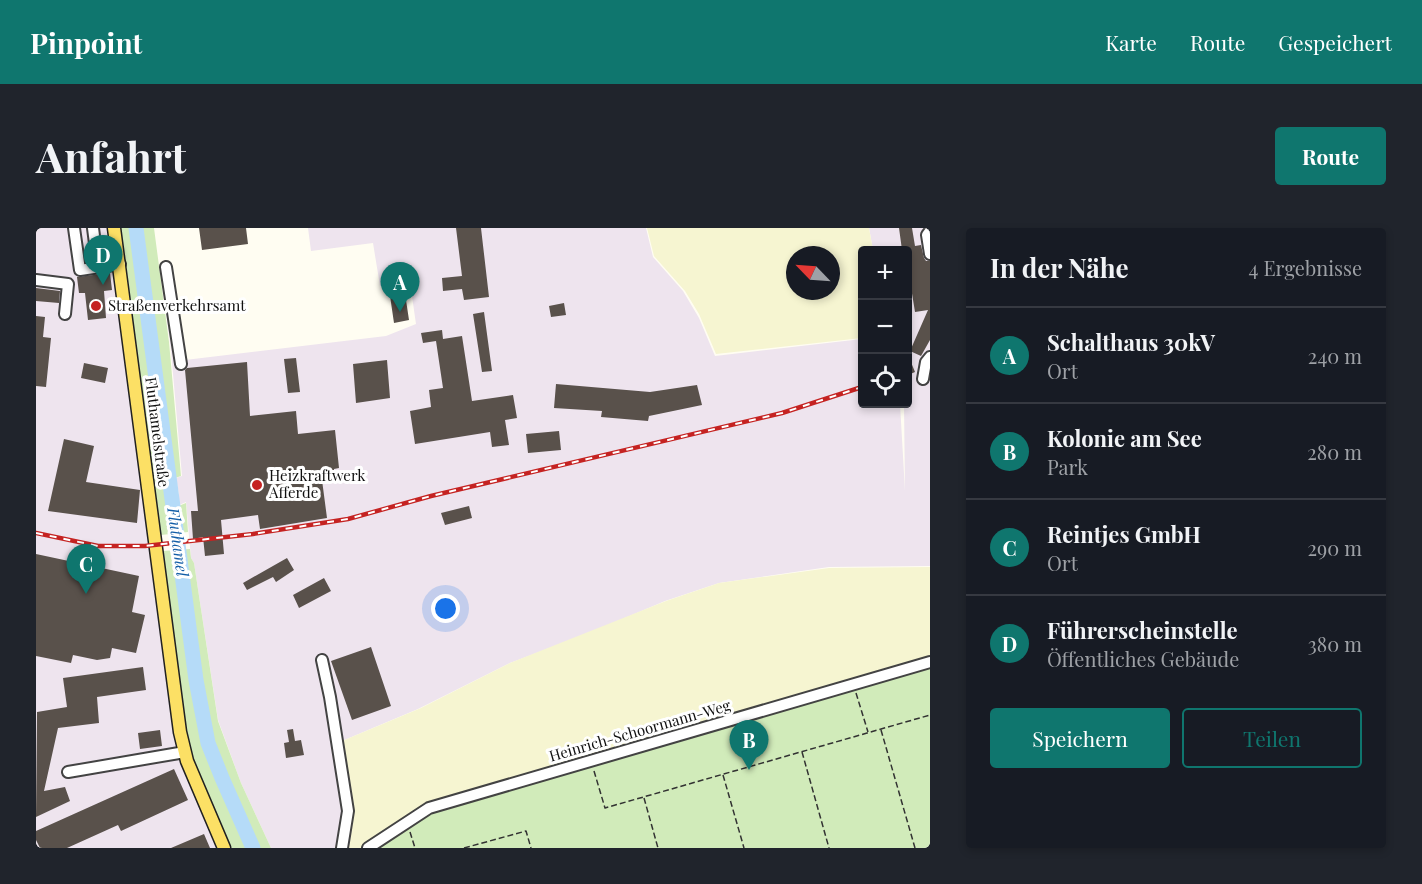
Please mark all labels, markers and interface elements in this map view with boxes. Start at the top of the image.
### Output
text: Pinpoint [30,24,142,61]
text: Karte [1105,28,1157,56]
text: Route [1190,28,1245,56]
text: Gespeichert [1278,28,1392,56]
button: Route [1275,127,1386,185]
text: Anfahrt [36,128,186,184]
pin: D [84,236,122,285]
north arrow [786,246,840,300]
map controls [858,246,912,408]
button: + [858,246,912,300]
text: In der Nähe [990,250,1129,285]
text: 4 Ergebnisse [1249,254,1362,281]
pin: A [380,262,420,312]
place label: Straßenverkehrsamt [108,295,246,315]
marker: Straßenverkehrsamt [89,299,103,313]
button: − [858,300,912,354]
text: Schalthaus 30kV [1047,327,1215,357]
text: A [1003,342,1016,369]
text: 240 m [1308,342,1362,369]
button: locate [858,354,912,408]
text: Ort [1047,357,1078,384]
street label: Fluthamelstraße [141,376,175,488]
text: Kolonie am See [1047,423,1202,453]
text: B [1003,438,1016,465]
text: 280 m [1307,438,1362,465]
text: Park [1047,453,1088,480]
place label: Heizkraftwerk Afferde [268,465,366,502]
marker: Heizkraftwerk Afferde [250,478,264,492]
water label: Fluthamel [163,505,194,578]
text: Reintjes GmbH [1047,519,1201,549]
text: C [1002,534,1017,561]
text: 290 m [1308,534,1362,561]
pin: C [67,544,106,594]
text: Ort [1047,549,1078,576]
your location [431,594,460,623]
text: Führerscheinstelle [1047,615,1238,645]
text: D [1002,630,1017,657]
text: 380 m [1308,630,1362,657]
text: Öffentliches Gebäude [1047,645,1239,672]
street label: Heinrich-Schoormann-Weg [547,695,733,766]
button: Speichern [990,708,1170,768]
button: Teilen [1182,708,1362,768]
pin: B [730,720,768,770]

